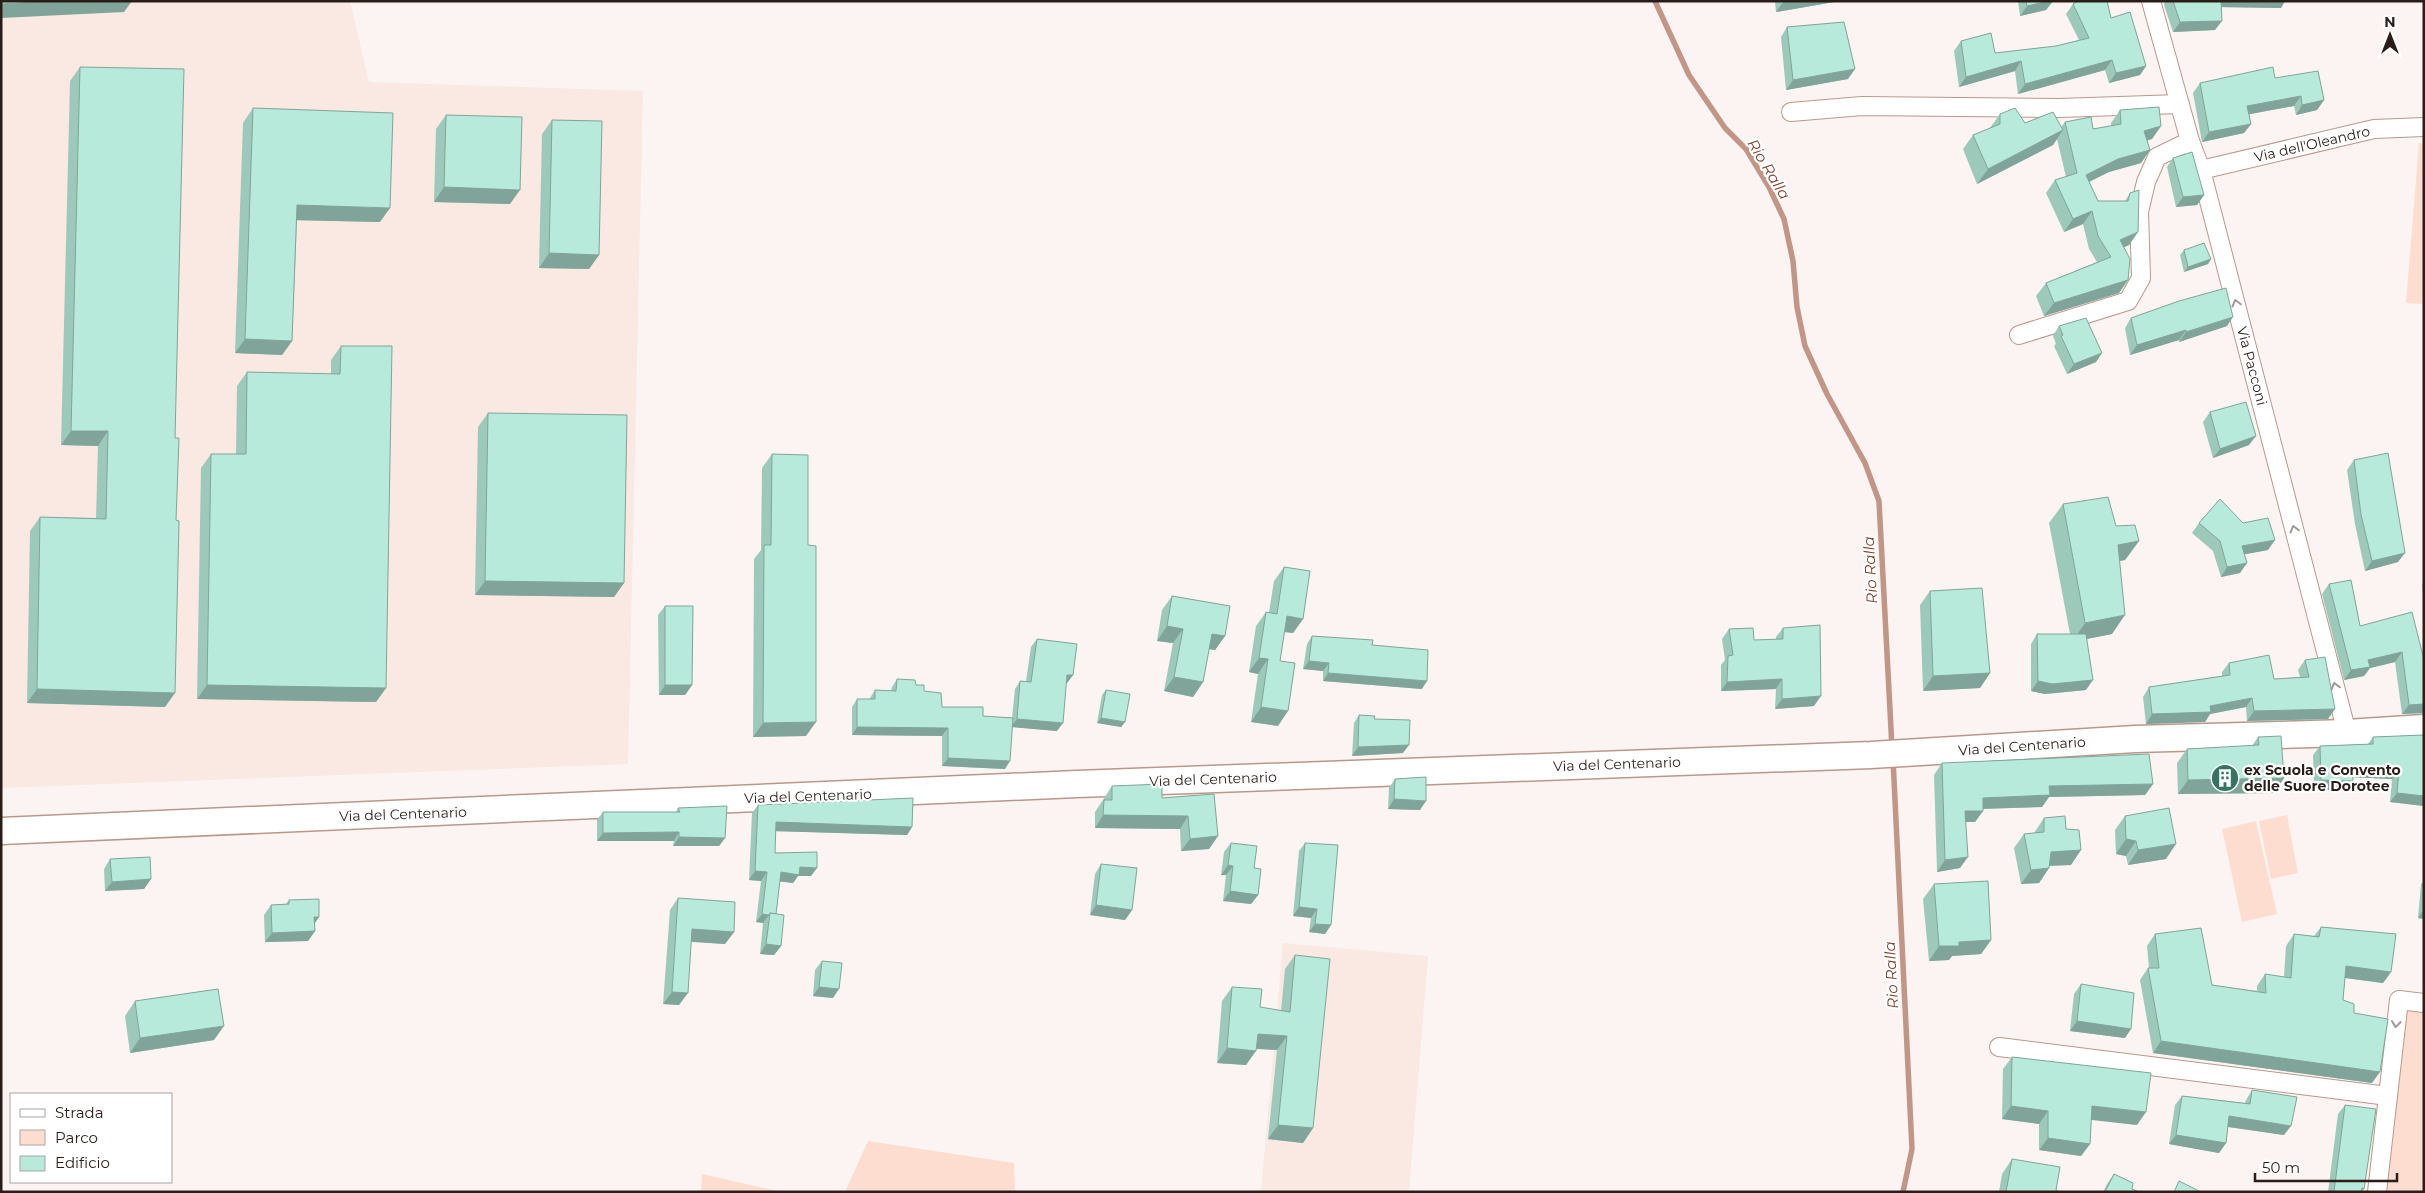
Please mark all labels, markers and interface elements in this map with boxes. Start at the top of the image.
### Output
north arrow [2365,10,2415,60]
text: N [2384,13,2396,31]
street label: Via dell'Oleandro [2252,122,2372,166]
water label: Rio Ralla [1743,135,1795,203]
one-way arrow [2231,299,2242,308]
street label: Via Pacconi [2233,325,2271,407]
one-way arrow [2290,525,2300,533]
water label: Rio Ralla [1859,536,1881,604]
one-way arrow [2330,681,2341,690]
street label: Via del Centenario [1958,733,2087,759]
street label: Via del Centenario [1553,753,1681,775]
place label: ex Scuola e Convento delle Suore Dorotee [2244,761,2401,795]
building icon: ex Scuola e Convento delle Suore Dorotee [2210,763,2240,793]
street label: Via del Centenario [1149,768,1277,790]
street label: Via del Centenario [744,785,872,807]
street label: Via del Centenario [339,803,467,825]
water label: Rio Ralla [1880,941,1902,1009]
one-way arrow [2391,1020,2402,1028]
legend [10,1093,172,1183]
text: Strada [55,1103,104,1122]
text: Parco [55,1128,98,1147]
scale bar [2255,1150,2398,1182]
text: Edificio [55,1153,110,1172]
text: 50 m [2262,1158,2300,1177]

